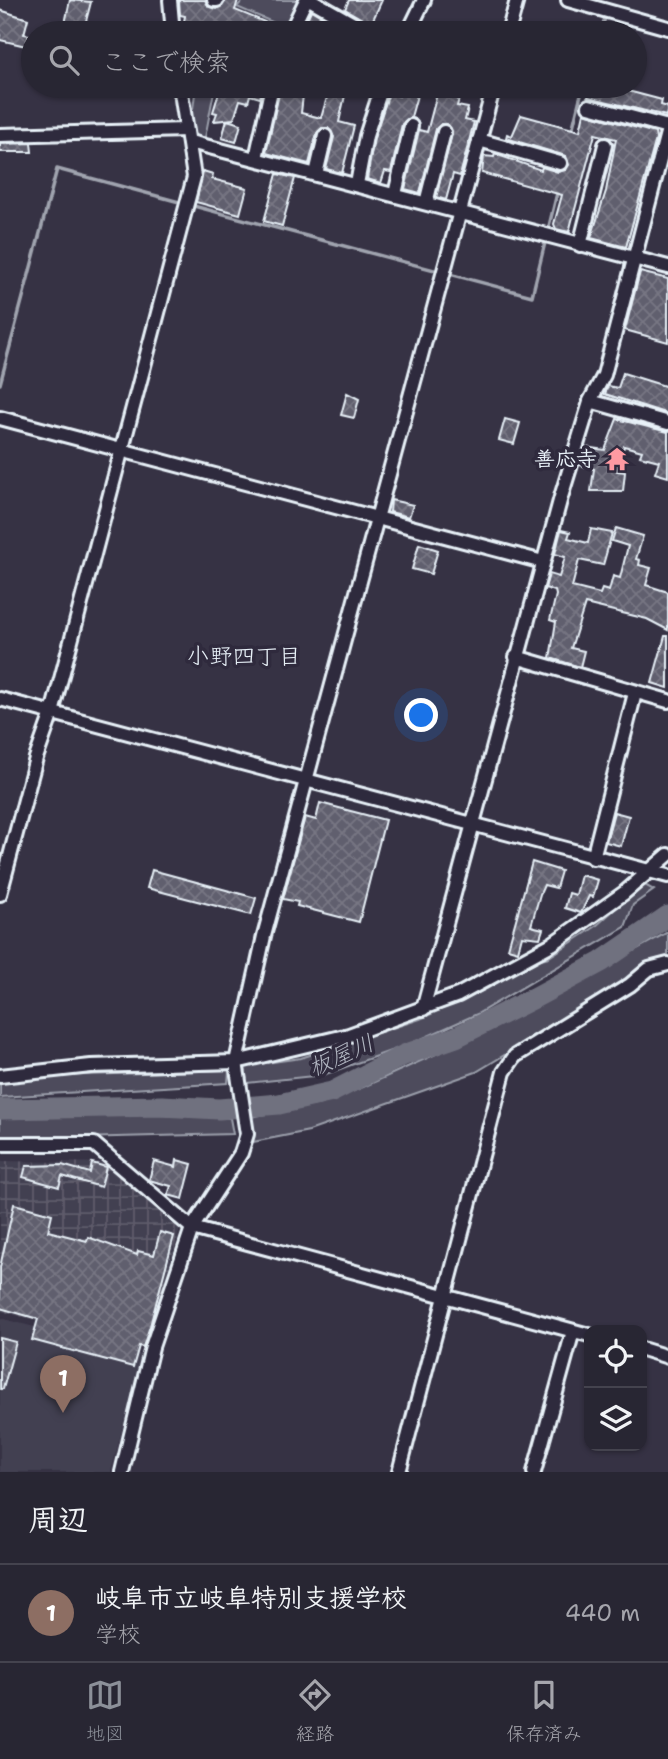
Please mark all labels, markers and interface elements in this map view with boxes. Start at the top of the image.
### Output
search box [21,21,647,98]
icon: search [45,41,83,79]
text: ここで検索 [101,44,231,79]
place label: 善応寺 [534,445,597,473]
temple icon: 善応寺 [603,445,631,473]
district label: 小野四丁目 [187,641,302,671]
your location [404,698,438,732]
water label: 板屋川 [303,1027,379,1083]
map controls [584,1325,647,1451]
button: locate [584,1325,647,1388]
pin: 1 [40,1355,86,1413]
button: layers [584,1388,647,1451]
text: 周辺 [28,1499,88,1540]
text: 岐阜市立岐阜特別支援学校 [95,1580,407,1615]
text: 1 [46,1598,56,1628]
text: 440 m [565,1598,640,1628]
text: 学校 [95,1619,141,1649]
tab: 地図 [86,1676,124,1746]
tab: 経路 [296,1676,334,1746]
tab: 保存済み [506,1676,582,1746]

